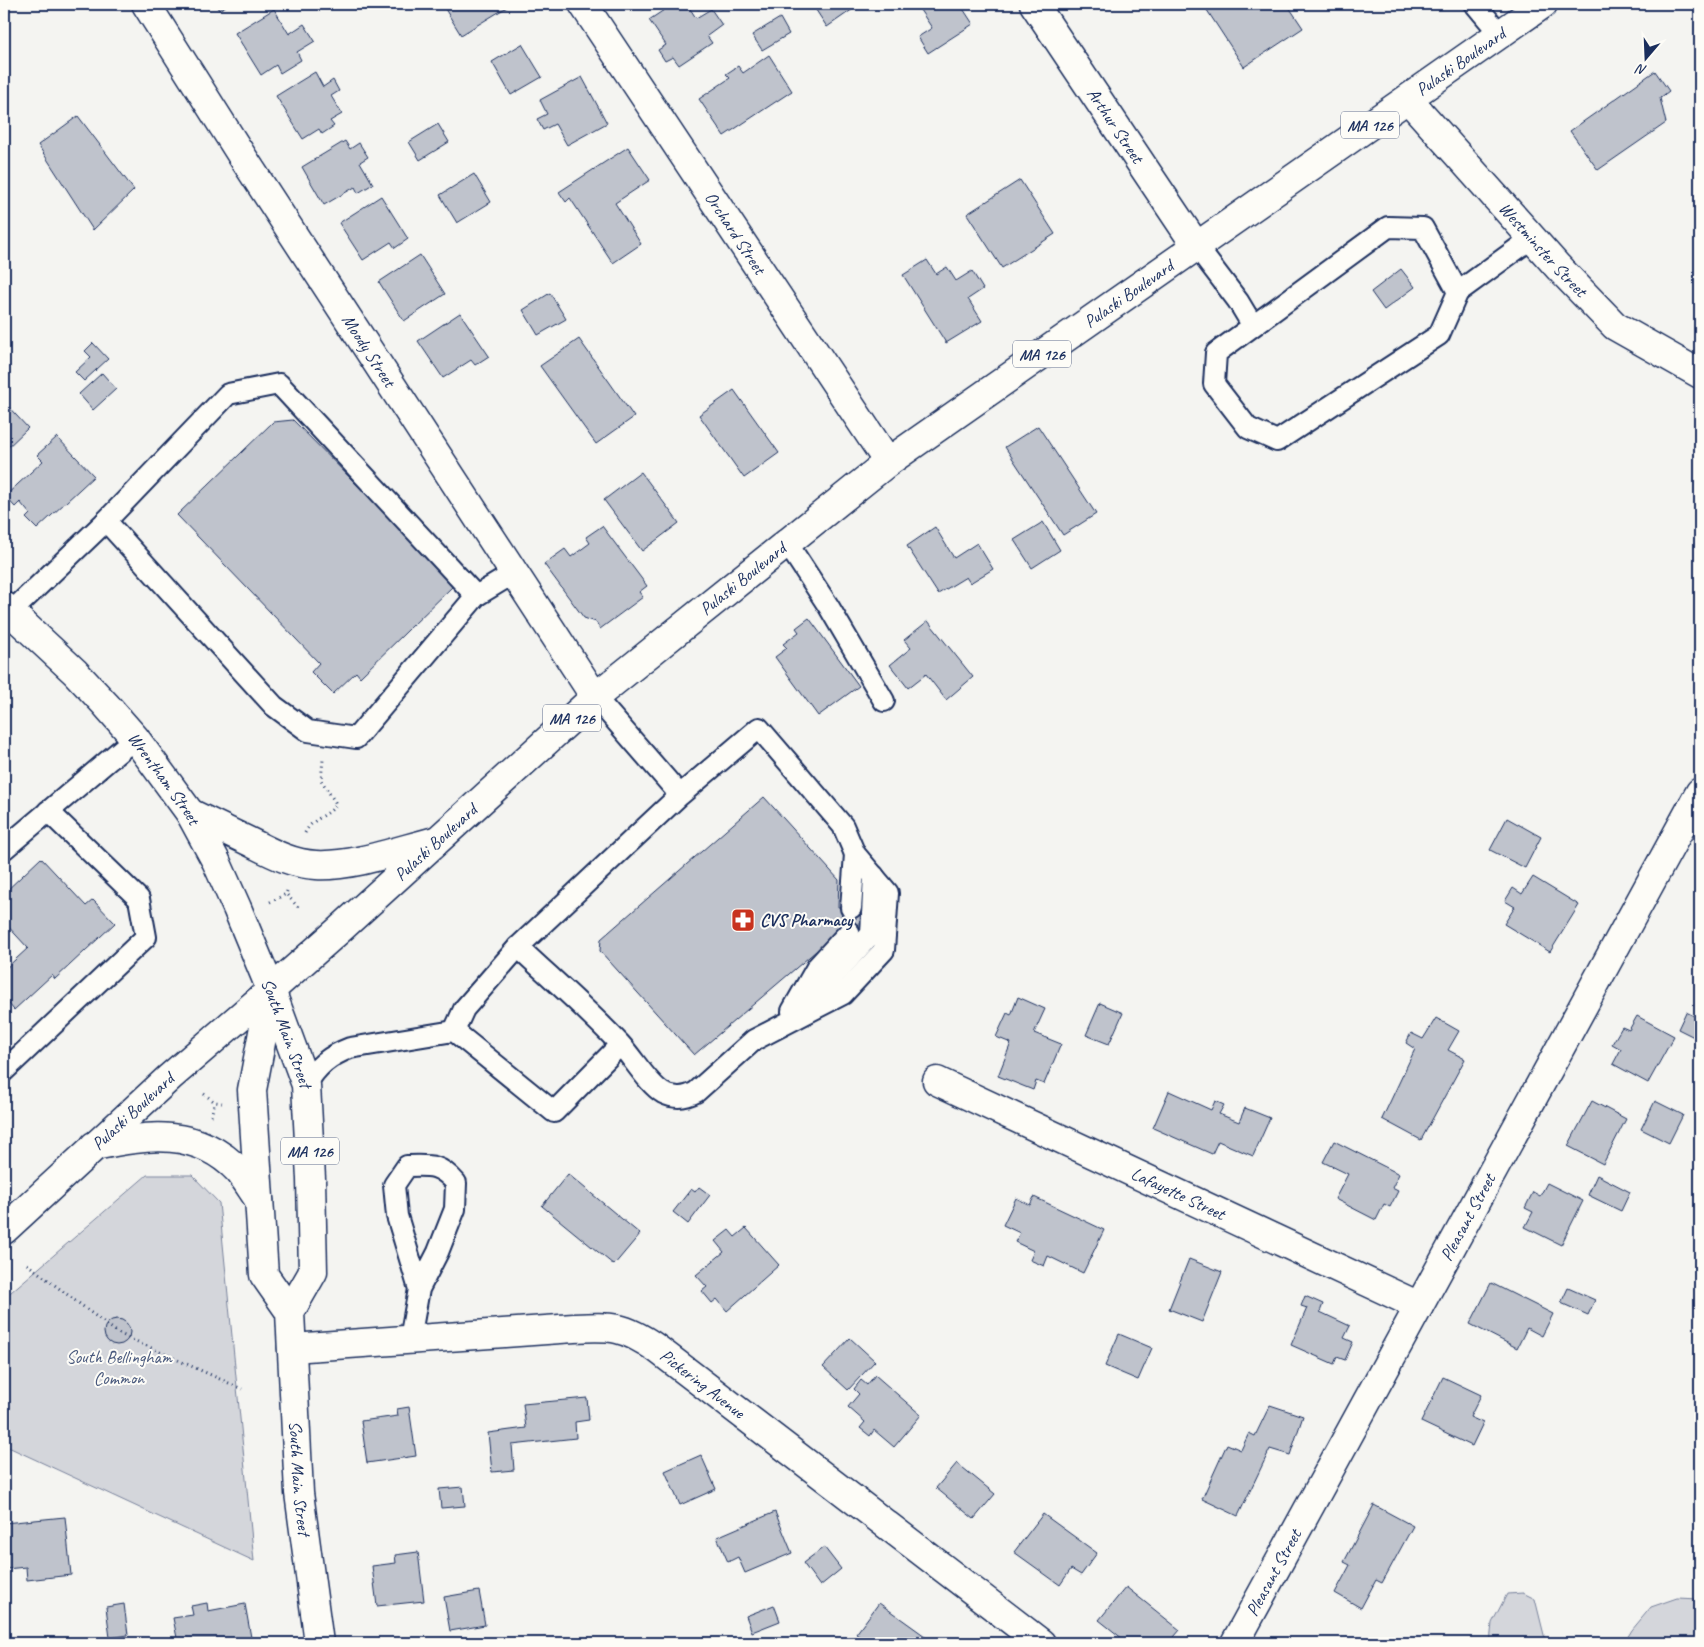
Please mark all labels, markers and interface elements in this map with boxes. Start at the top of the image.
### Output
street label: Pulaski Boulevard [1412,21,1512,101]
north arrow [1622,32,1672,82]
text: N [1633,60,1649,79]
street label: Arthur Street [1082,83,1150,169]
road number: MA 126 [1341,112,1399,138]
street label: Orchard Street [700,187,772,280]
street label: Westminster Street [1494,197,1593,303]
street label: Pulaski Boulevard [1080,253,1180,333]
street label: Moody Street [337,310,402,393]
road number: MA 126 [1013,340,1071,368]
street label: Pulaski Boulevard [695,536,792,620]
road number: MA 126 [543,704,601,731]
street label: Wrentham Street [123,728,206,830]
street label: Pulaski Boulevard [390,797,483,885]
pharmacy icon: CVS Pharmacy [730,907,756,933]
place label: CVS Pharmacy [760,909,854,931]
street label: South Main Street [256,975,318,1094]
street label: Pulaski Boulevard [87,1066,181,1155]
road number: MA 126 [281,1138,339,1164]
street label: Lafayette Street [1128,1162,1230,1226]
street label: Pleasant Street [1435,1168,1501,1265]
street label: Pickering Avenue [656,1344,750,1424]
park label: South Bellingham Common [66,1346,173,1389]
street label: South Main Street [284,1420,316,1540]
street label: Pleasant Street [1241,1524,1307,1620]

